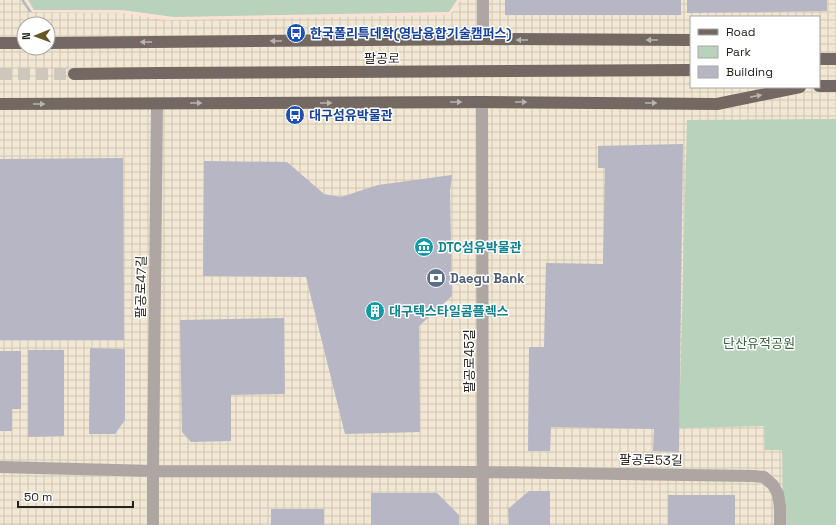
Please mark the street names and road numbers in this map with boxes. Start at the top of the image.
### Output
street label: 팔공로 [364,50,400,67]
street label: 팔공로47길 [132,255,150,319]
street label: 팔공로45길 [461,329,478,393]
street label: 팔공로53길 [619,451,683,469]

